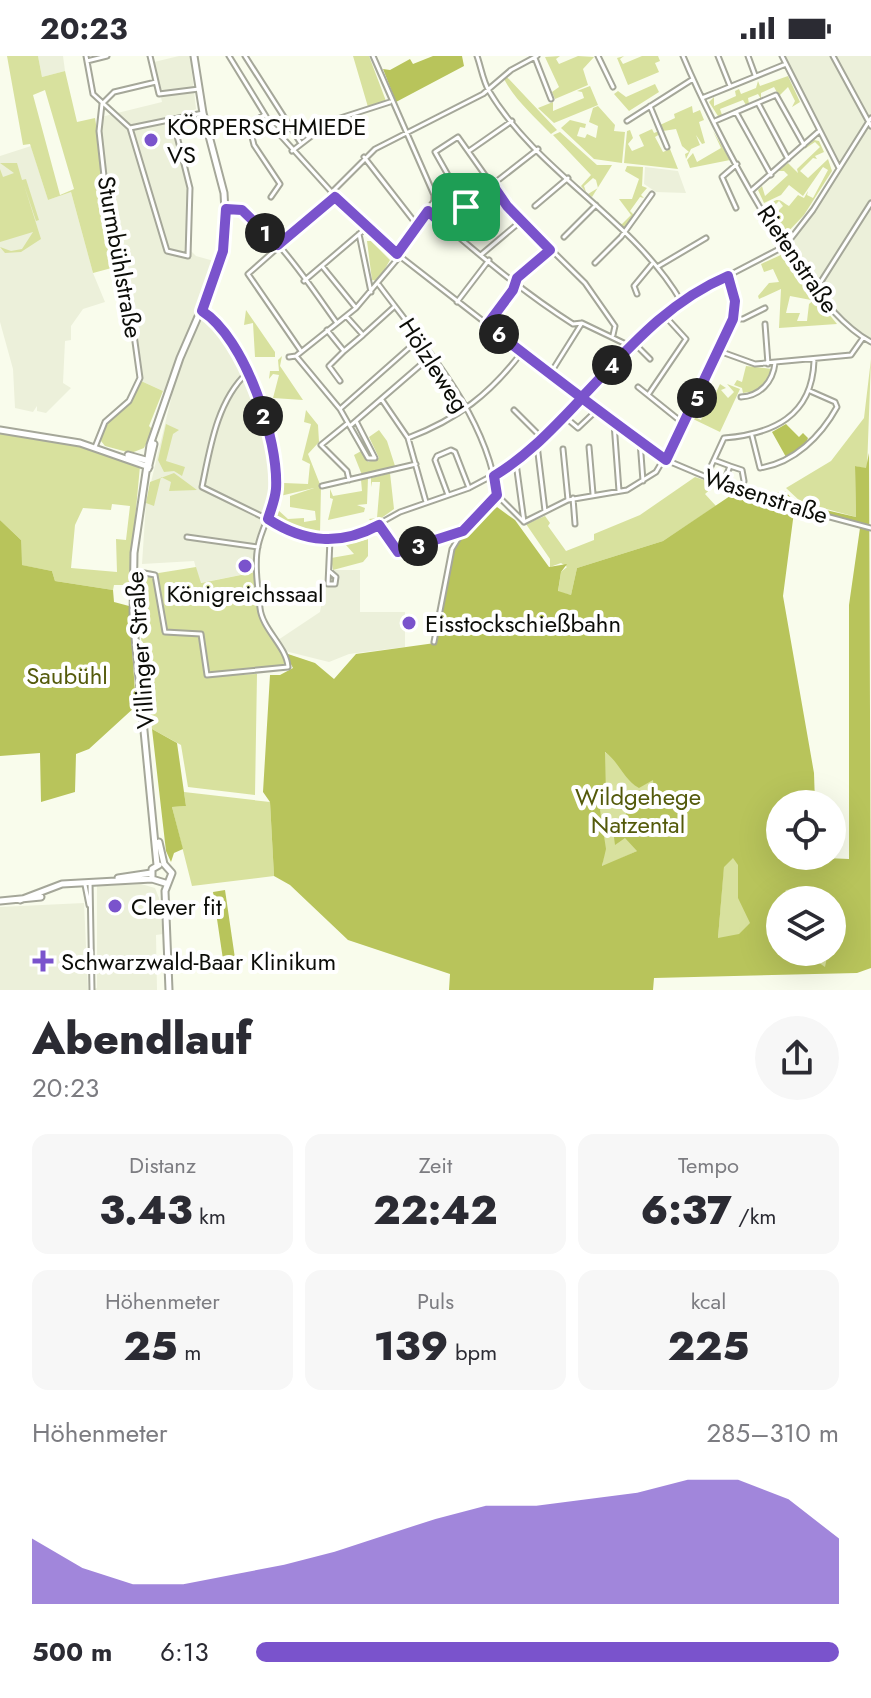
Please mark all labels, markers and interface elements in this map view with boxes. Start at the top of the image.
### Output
text: 20:23 [40,7,128,50]
place label: KÖRPERSCHMIEDE VS [167,109,366,172]
marker: KÖRPERSCHMIEDE VS [142,131,160,149]
street label: Sturmbühlstraße [89,173,151,341]
pin [432,173,500,241]
icon: arrive [444,185,488,229]
street label: Rietenstraße [749,198,847,320]
pin: 1 [245,213,285,253]
text: 1 [259,217,271,249]
street label: Hölzleweg [390,311,478,419]
pin: 6 [479,314,519,354]
text: 6 [492,318,506,350]
pin: 4 [592,345,632,385]
text: 4 [604,349,620,381]
pin: 5 [677,378,717,418]
text: 5 [690,382,704,414]
pin: 2 [243,396,283,436]
text: 2 [256,400,270,432]
street label: Wasenstraße [699,459,833,533]
pin: 3 [398,526,438,566]
text: 3 [411,530,425,562]
marker: Königreichssaal [236,557,254,575]
street label: Villinger Straße [117,570,163,730]
place label: Königreichssaal [167,576,323,611]
place label: Eisstockschießbahn [425,606,621,641]
marker: Eisstockschießbahn [400,614,418,632]
park label: Saubühl [26,658,108,693]
park label: Wildgehege Natzental [575,779,701,842]
map controls [766,790,846,966]
button: locate [766,790,846,870]
button: layers [766,886,846,966]
place label: Clever fit [131,889,222,924]
marker: Clever fit [106,897,124,915]
place label: Schwarzwald-Baar Klinikum [61,944,336,979]
marker: Schwarzwald-Baar Klinikum [32,950,54,972]
text: Abendlauf [32,1007,252,1071]
button: share [755,1016,839,1100]
text: 20:23 [32,1069,99,1107]
text: Distanz [129,1149,196,1181]
text: Zeit [419,1149,452,1181]
text: Tempo [678,1149,739,1181]
text: 3.43 [99,1181,192,1239]
text: 22:42 [373,1181,498,1239]
text: 6:37 [641,1181,732,1239]
text: km [192,1200,226,1232]
text: /km [732,1200,776,1232]
text: Höhenmeter [105,1285,220,1317]
text: Puls [417,1285,454,1317]
text: kcal [691,1285,726,1317]
text: 25 [124,1317,178,1375]
text: 139 [374,1317,448,1375]
text: 225 [668,1317,749,1375]
text: m [178,1336,201,1368]
text: bpm [448,1336,497,1368]
text: Höhenmeter [32,1414,168,1452]
text: 285–310 m [707,1414,839,1452]
text: 500 m [32,1633,112,1671]
text: 6:13 [160,1633,209,1671]

